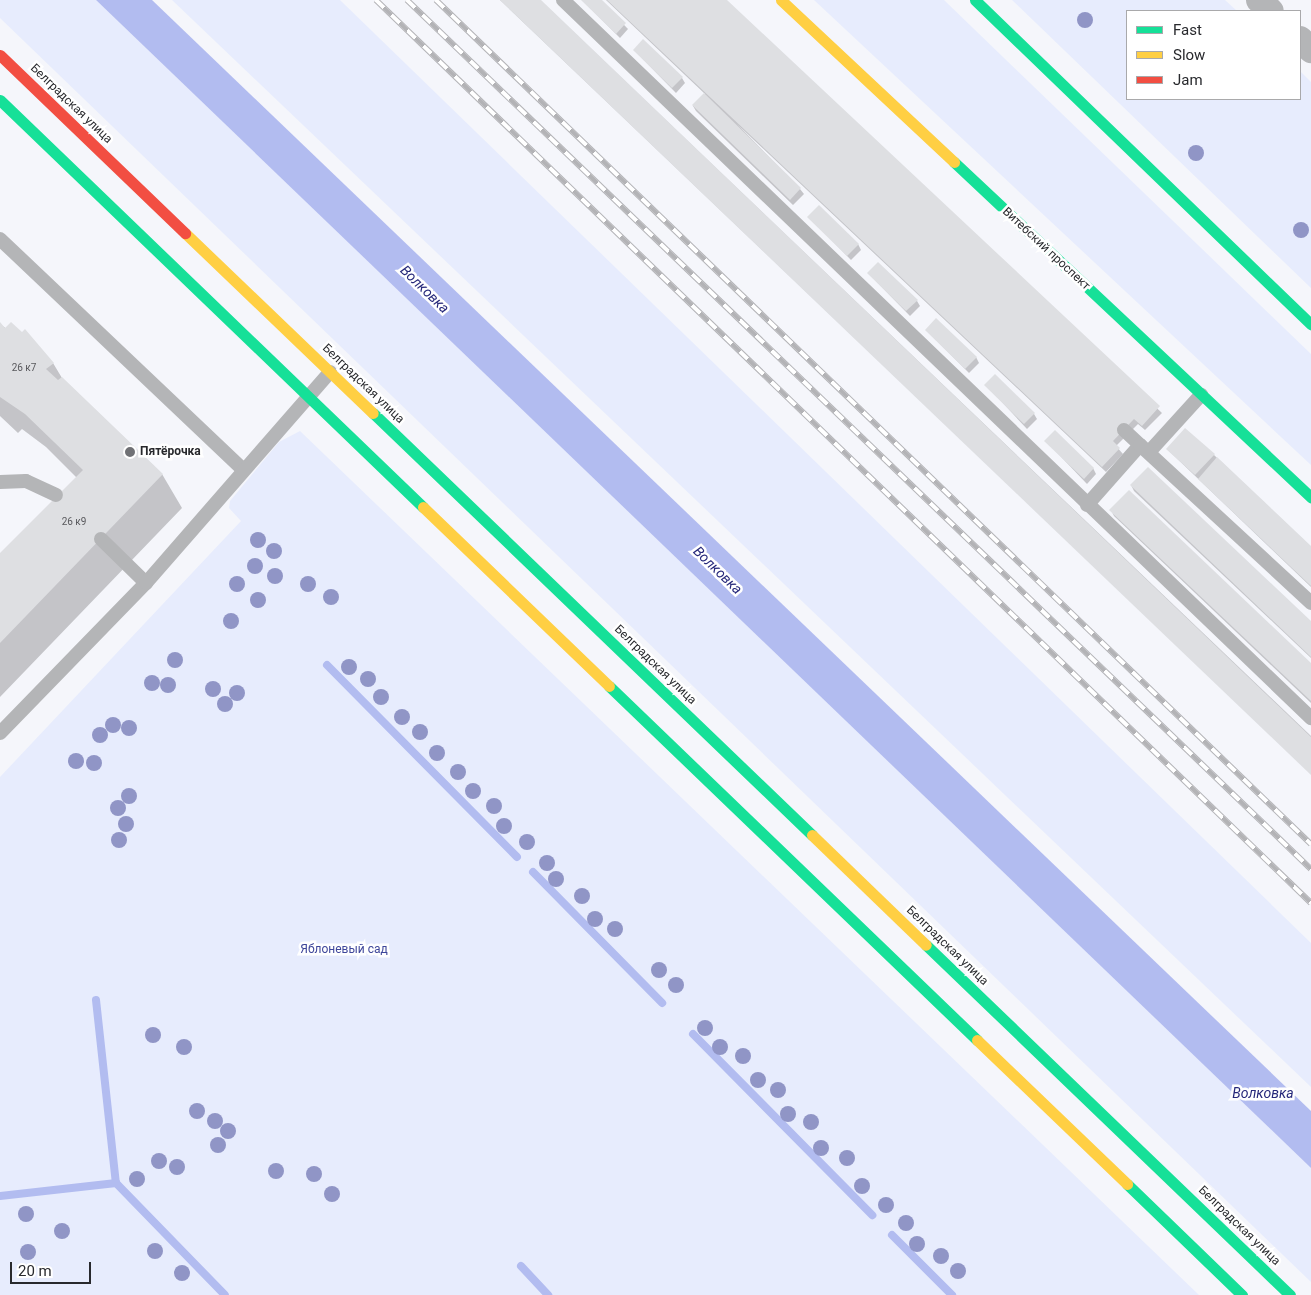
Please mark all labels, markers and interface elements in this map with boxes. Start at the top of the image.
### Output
legend [1126,10,1301,100]
text: Fast [1173,21,1202,39]
text: Slow [1173,46,1205,64]
street label: Белградская улица [27,61,115,147]
text: Jam [1173,71,1203,89]
street label: Витебский проспект [999,205,1093,293]
water label: Волковка [397,262,453,316]
street label: Белградская улица [319,341,407,427]
house number: 26 к7 [12,362,36,374]
place label: Пятёрочка [140,445,201,459]
marker: Пятёрочка [124,446,136,458]
house number: 26 к9 [62,516,86,528]
water label: Волковка [690,543,746,597]
street label: Белградская улица [611,622,699,708]
street label: Белградская улица [903,903,991,989]
park label: Яблоневый сад [300,943,388,957]
water label: Волковка [1232,1085,1294,1101]
street label: Белградская улица [1195,1183,1283,1269]
scale bar [12,1252,94,1284]
text: 20 m [18,1262,52,1280]

